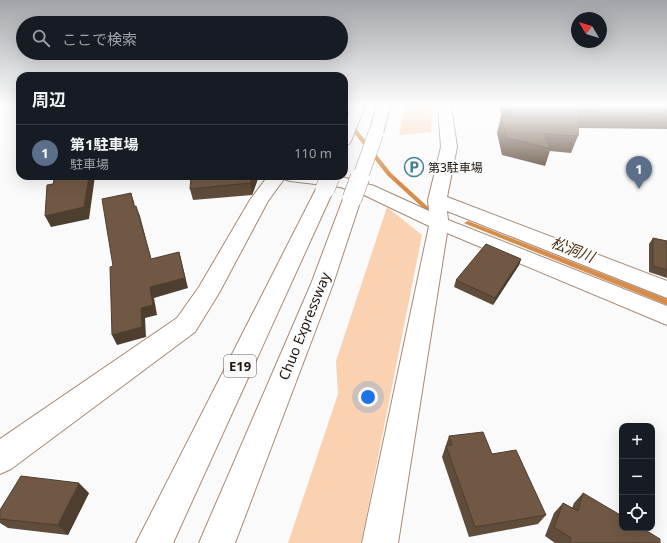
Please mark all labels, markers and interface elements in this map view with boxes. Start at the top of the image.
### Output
north arrow [571,12,607,48]
search box [16,16,348,60]
icon: search [30,27,52,49]
text: ここで検索 [62,29,137,49]
text: 周辺 [32,88,66,111]
text: 第1駐車場 [70,134,139,154]
text: 1 [41,144,49,162]
text: 110 m [294,144,332,162]
text: 駐車場 [70,155,109,173]
parking icon: 第3駐車場 [403,156,425,178]
pin: 1 [626,156,652,189]
place label: 第3駐車場 [428,159,483,176]
water label: 松洞川 [548,232,599,267]
street label: Chuo Expressway [274,268,335,383]
road number: E19 [224,355,256,377]
your location [358,387,378,407]
map controls [619,423,655,531]
button: + [619,423,655,459]
button: − [619,459,655,495]
button: locate [619,495,655,531]

